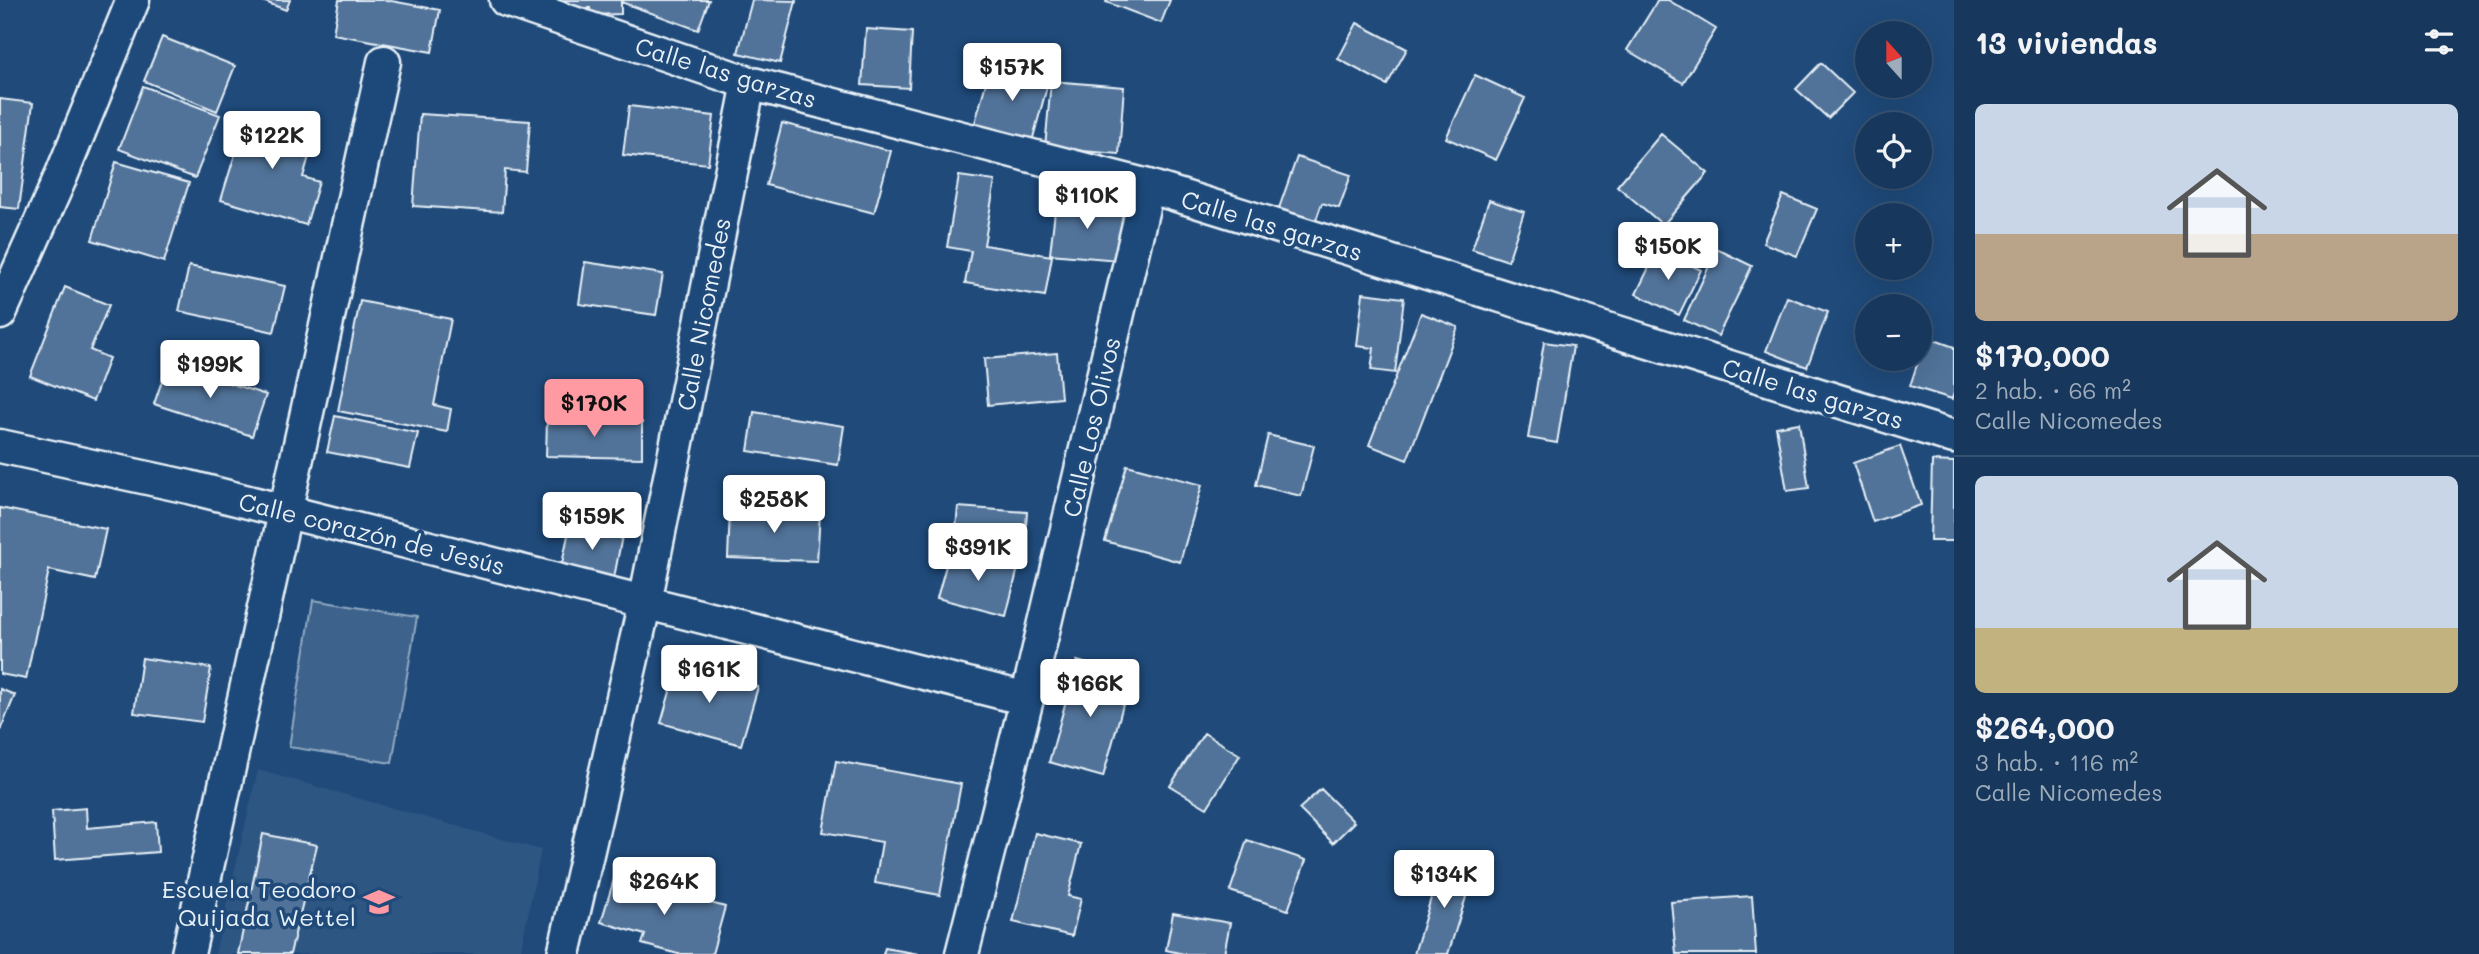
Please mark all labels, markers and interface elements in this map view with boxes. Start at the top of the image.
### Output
north arrow [1855,21,1932,98]
map controls [1855,21,1932,371]
text: 13 viviendas [1975,22,2158,62]
icon: filters [2420,23,2458,61]
street label: Calle las garzas [632,30,820,114]
pin: $157K [963,43,1061,103]
text: $157K [979,51,1045,81]
pin: $122K [223,111,321,171]
button: locate [1855,112,1932,189]
text: $122K [239,119,305,149]
icon: home [2154,150,2280,276]
pin: $110K [1038,172,1136,231]
text: $110K [1055,179,1119,209]
street label: Calle las garzas [1178,183,1366,267]
button: + [1855,203,1932,280]
street label: Calle Nicomedes [669,215,737,413]
pin: $150K [1619,222,1717,282]
text: $150K [1634,230,1702,260]
button: − [1855,294,1932,371]
street label: Calle Los Olivos [1055,334,1127,520]
text: $170,000 [1975,335,2110,375]
pin: $199K [161,340,259,400]
text: $199K [176,348,244,378]
street label: Calle las garzas [1719,351,1907,435]
text: 2 hab. · 66 m² [1975,375,2131,405]
pin: $170K [545,380,643,439]
text: $170K [560,387,628,417]
text: Calle Nicomedes [1975,405,2163,435]
pin: $258K [725,476,823,535]
text: $258K [739,483,809,513]
street label: Calle corazón de Jesús [236,485,508,581]
pin: $159K [543,492,641,552]
text: $159K [559,500,625,530]
icon: home [2154,522,2280,648]
pin: $391K [929,524,1027,583]
text: $391K [944,531,1012,561]
pin: $161K [660,646,758,705]
text: $161K [677,653,741,683]
pin: $166K [1041,660,1139,719]
text: $166K [1056,667,1124,697]
text: $264,000 [1975,707,2115,747]
text: 3 hab. · 116 m² [1975,747,2138,777]
text: Calle Nicomedes [1975,777,2163,807]
pin: $134K [1395,850,1493,910]
pin: $264K [615,858,713,917]
text: $134K [1410,858,1478,888]
text: $264K [629,865,699,895]
place label: Escuela Teodoro Quijada Wettel [162,873,356,932]
school or university icon: Escuela Teodoro Quijada Wettel [362,885,396,919]

